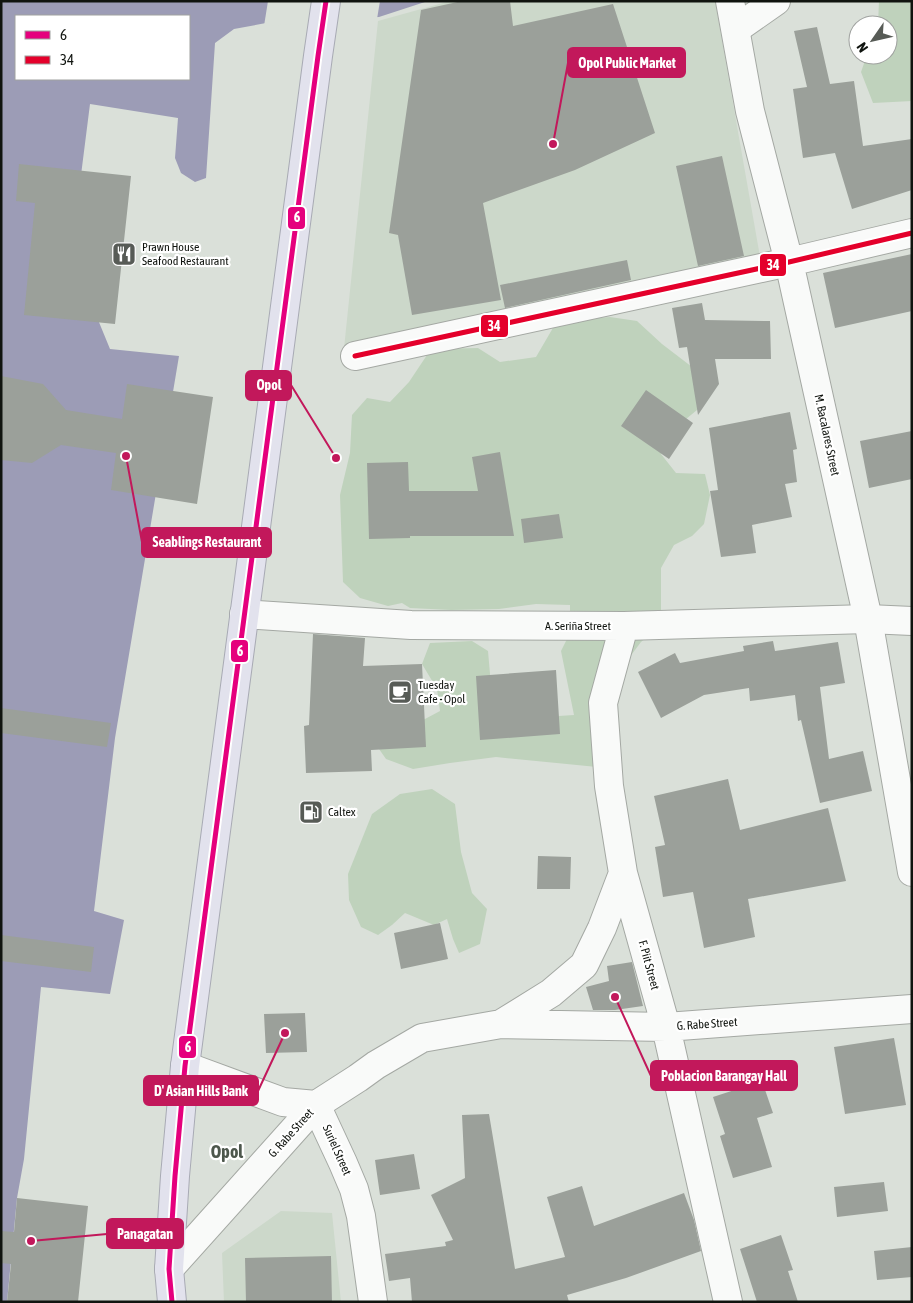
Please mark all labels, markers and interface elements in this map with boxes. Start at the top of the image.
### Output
legend [15,15,190,80]
north arrow [848,15,898,65]
text: 6 [60,26,67,43]
text: N [853,39,871,55]
callout: Opol Public Market [568,48,685,77]
text: 34 [60,51,74,68]
text: Opol Public Market [578,55,676,71]
line badge: 6 [287,206,306,230]
text: 6 [294,209,301,225]
place label: Prawn House Seafood Restaurant [142,240,229,268]
restaurant icon: Prawn House Seafood Restaurant [111,241,137,267]
line badge: 34 [759,253,787,277]
text: 34 [766,257,780,273]
line badge: 34 [480,314,509,338]
text: 34 [487,318,501,334]
callout: Opol [246,371,291,400]
text: Opol [256,377,282,393]
street label: M. Bacalares Street [812,393,843,478]
callout: Seablings Restaurant [142,528,271,557]
text: Seablings Restaurant [153,534,261,550]
street label: A. Seriña Street [545,619,611,633]
line badge: 6 [230,639,249,663]
text: 6 [237,643,244,659]
place label: Tuesday Cafe - Opol [418,678,466,706]
cafe icon: Tuesday Cafe - Opol [387,679,413,705]
fuel station icon: Caltex [298,799,324,825]
place label: Caltex [328,805,356,819]
street label: F. Piit Street [636,939,662,992]
street label: G. Rabe Street [676,1015,738,1033]
line badge: 6 [178,1035,197,1059]
text: 6 [185,1039,192,1055]
callout: Poblacion Barangay Hall [651,1061,797,1090]
text: Poblacion Barangay Hall [661,1068,787,1084]
callout: D' Asian Hills Bank [144,1076,258,1105]
text: D' Asian Hills Bank [154,1083,249,1099]
street label: G. Rabe Street [265,1105,317,1160]
street label: Suriel Street [320,1123,355,1178]
district label: Opol [211,1141,243,1162]
callout: Panagatan [107,1219,183,1248]
text: Panagatan [117,1226,173,1242]

